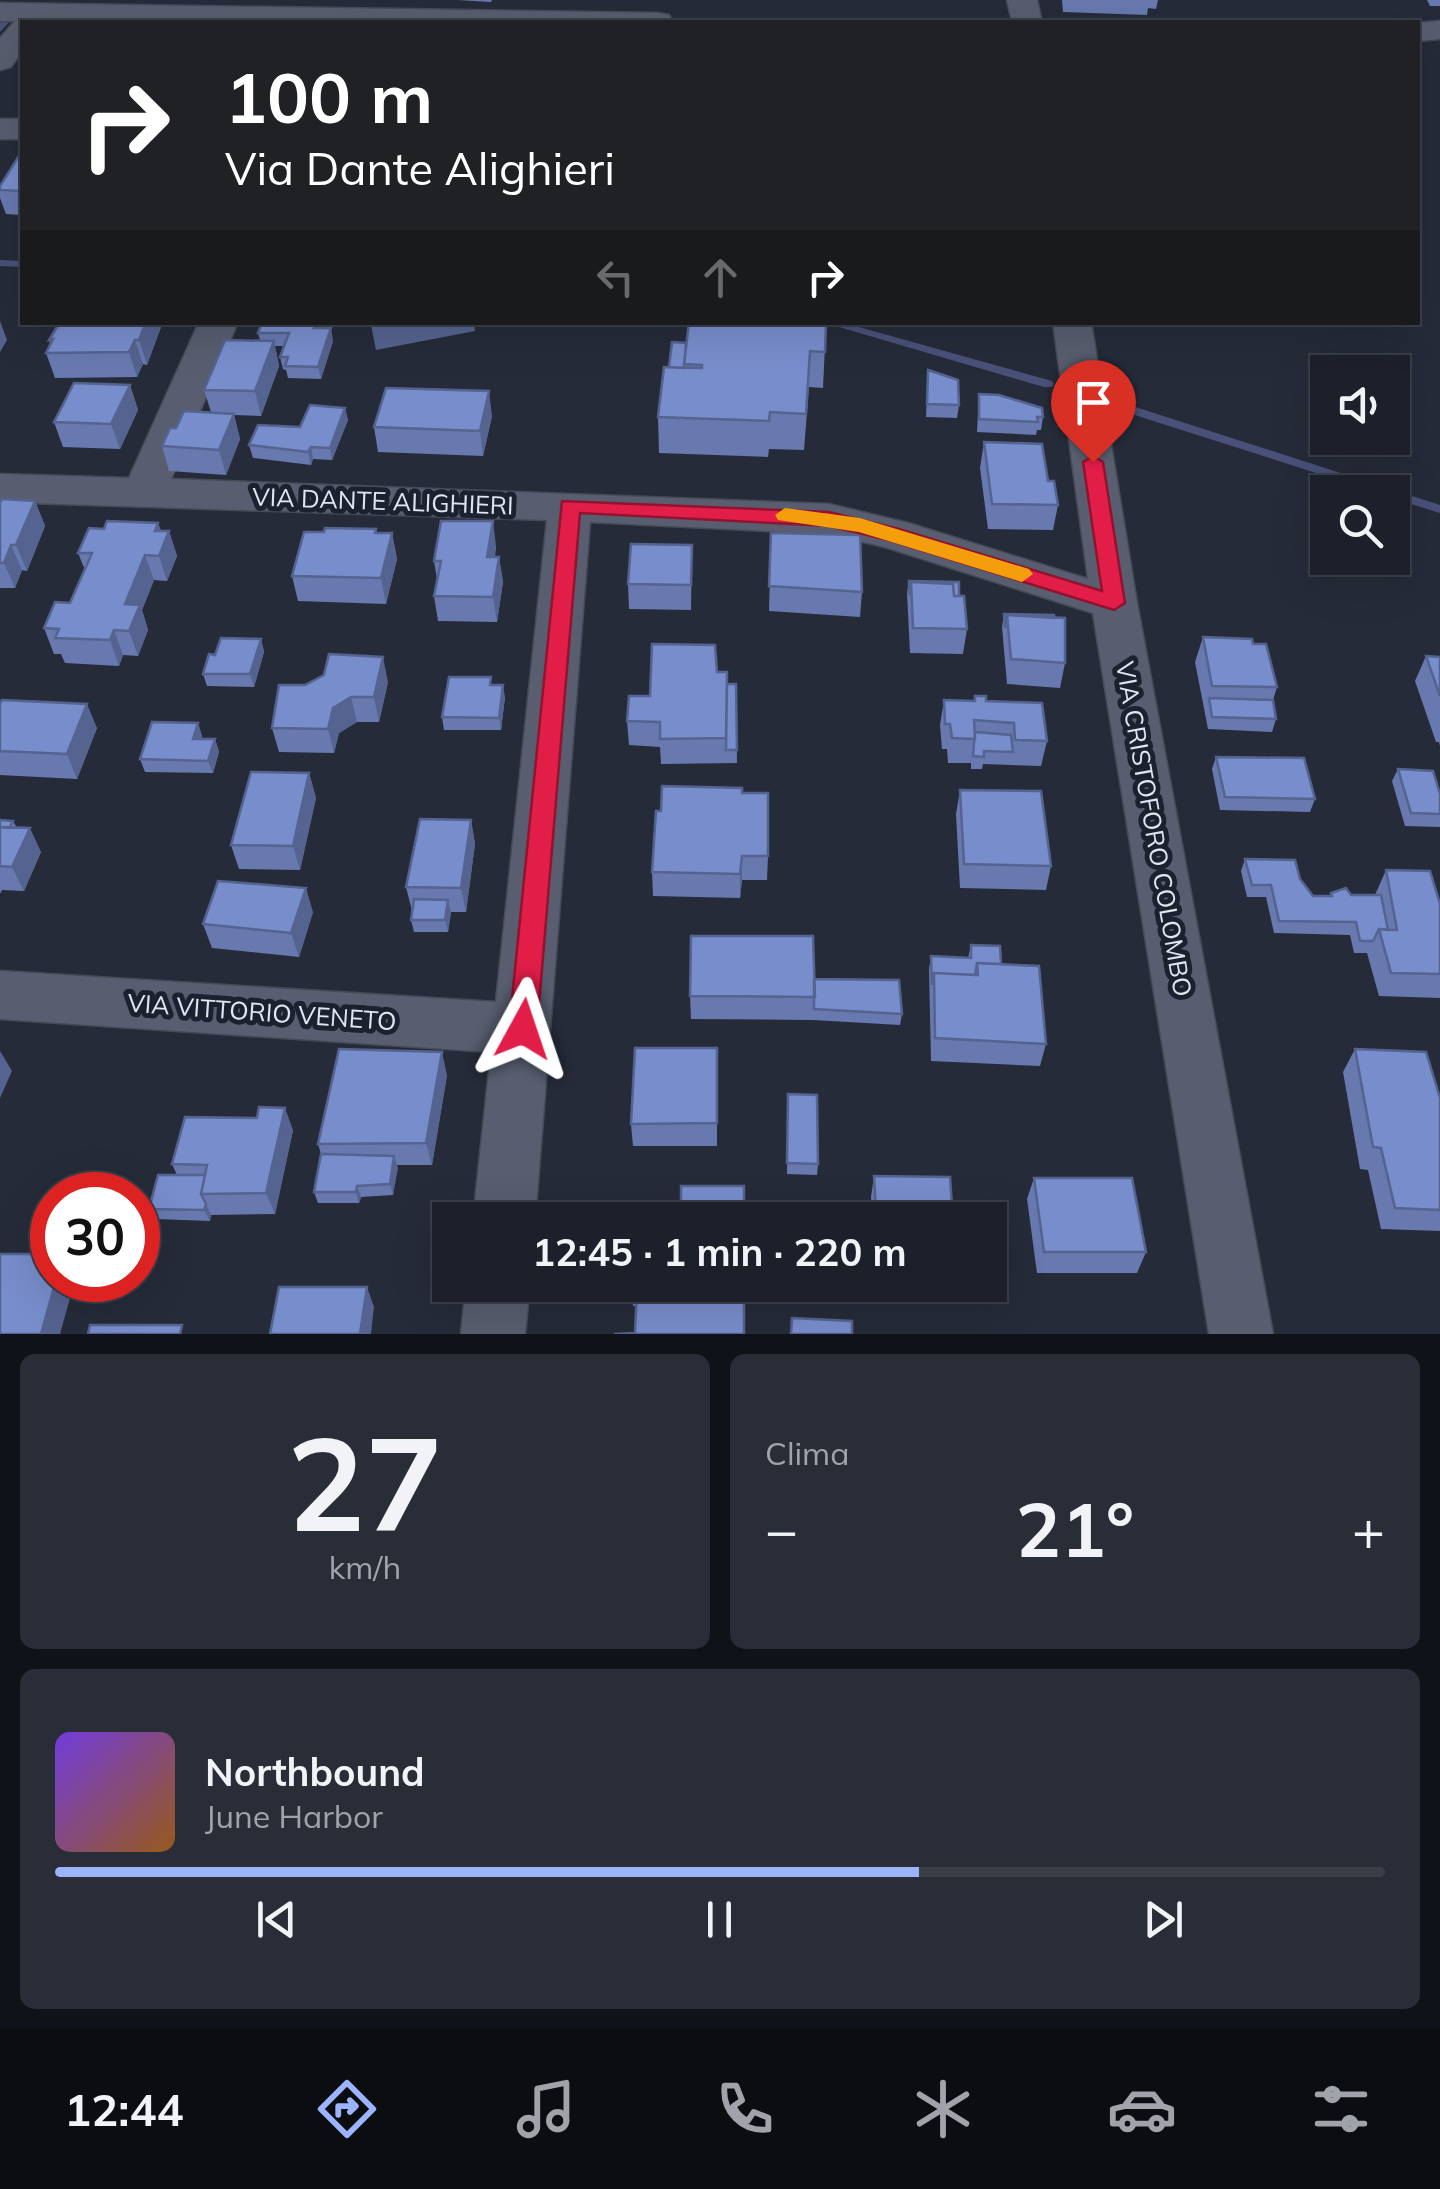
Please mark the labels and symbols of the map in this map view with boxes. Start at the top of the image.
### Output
pin [1051,360,1136,463]
street label: VIA DANTE ALIGHIERI [252,480,514,521]
street label: VIA CRISTOFORO COLOMBO [1110,659,1199,999]
position arrow [471,977,575,1081]
street label: VIA VITTORIO VENETO [127,987,398,1036]
speed limit sign: 30 [30,1172,160,1302]

